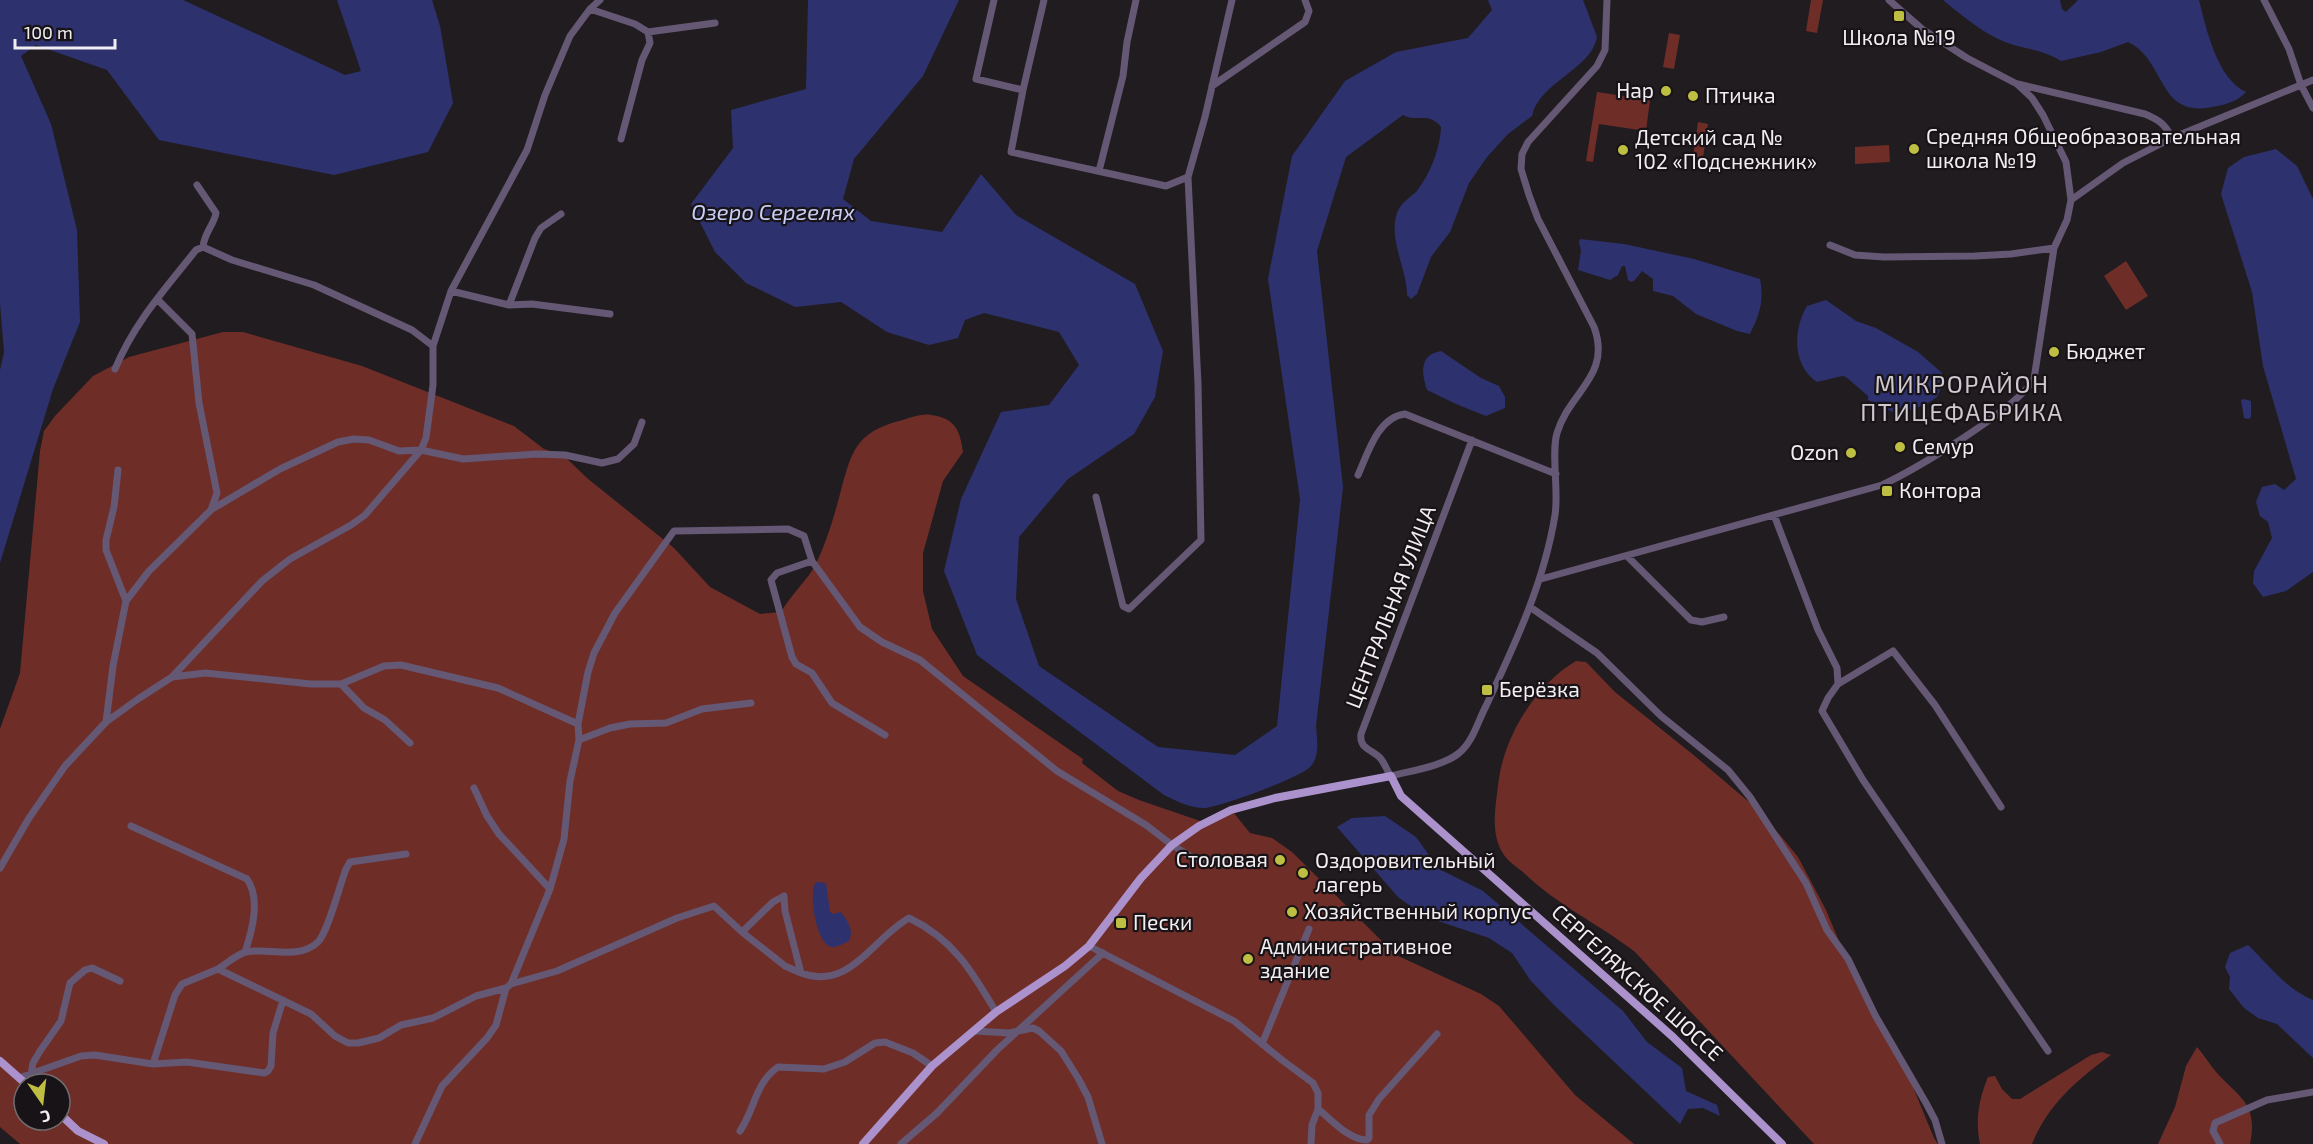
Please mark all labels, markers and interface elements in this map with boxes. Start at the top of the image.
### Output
marker: Школа №19 [1892,9,1906,23]
scale bar [15,12,116,50]
text: 100 m [24,21,73,43]
place label: Школа №19 [1842,24,1956,49]
place label: Нар [1616,77,1654,102]
place label: Птичка [1705,82,1776,107]
marker: Нар [1659,84,1673,98]
marker: Птичка [1686,89,1700,103]
place label: Средняя Общеобразовательная школа №19 [1926,123,2241,172]
place label: Детский сад № 102 «Подснежник» [1635,124,1817,173]
marker: Средняя Общеобразовательная школа №19 [1907,142,1921,156]
marker: Детский сад № 102 «Подснежник» [1616,143,1630,157]
water label: Озеро Сергелях [691,198,855,224]
place label: Бюджет [2066,338,2145,363]
marker: Бюджет [2047,345,2061,359]
district label: МИКРОРАЙОН ПТИЦЕФАБРИКА [1860,369,2064,426]
place label: Семур [1912,433,1974,459]
place label: Ozon [1790,439,1839,464]
marker: Семур [1893,440,1907,454]
marker: Ozon [1844,446,1858,460]
place label: Контора [1899,477,1982,502]
marker: Контора [1880,484,1894,498]
street label: ЦЕНТРАЛЬНАЯ УЛИЦА [1339,501,1440,711]
place label: Берёзка [1499,676,1580,701]
marker: Берёзка [1480,683,1494,697]
place label: Столовая [1176,846,1268,871]
place label: Оздоровительный лагерь [1315,847,1496,896]
marker: Столовая [1273,853,1287,867]
marker: Оздоровительный лагерь [1296,866,1310,880]
place label: Хозяйственный корпус [1304,898,1532,924]
street label: СЕРГЕЛЯХСКОЕ ШОССЕ [1547,898,1729,1065]
marker: Хозяйственный корпус [1285,905,1299,919]
place label: Пески [1133,909,1192,934]
marker: Пески [1114,916,1128,930]
place label: Административное здание [1260,933,1452,982]
marker: Административное здание [1241,952,1255,966]
north arrow [12,1072,72,1132]
text: С [39,1107,53,1127]

